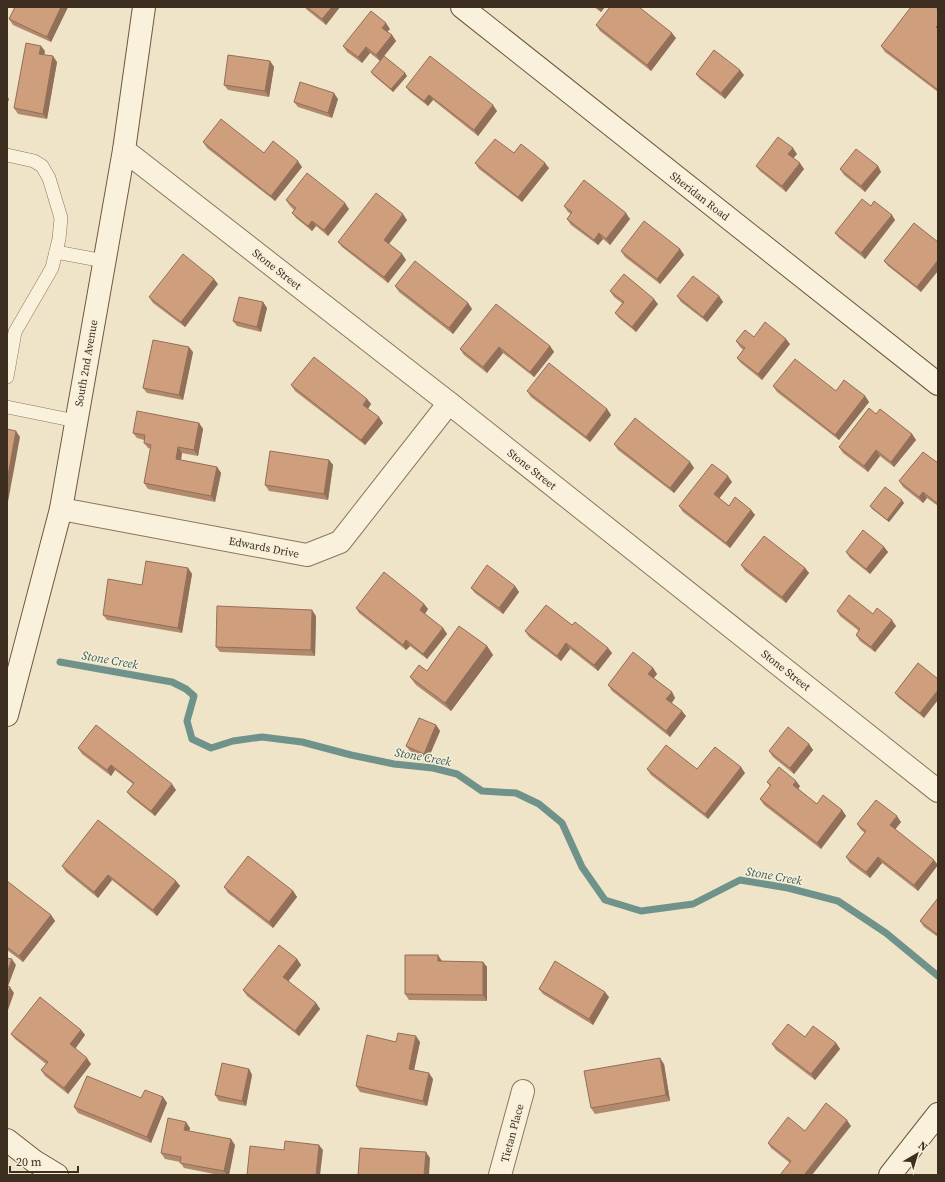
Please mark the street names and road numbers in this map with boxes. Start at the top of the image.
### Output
street label: Sheridan Road [667,168,733,225]
street label: Stone Street [249,245,305,294]
street label: South 2nd Avenue [71,318,102,408]
street label: Stone Street [504,445,560,494]
street label: Edwards Drive [228,533,301,562]
street label: Stone Street [758,646,814,695]
street label: Tietan Place [497,1102,528,1164]

